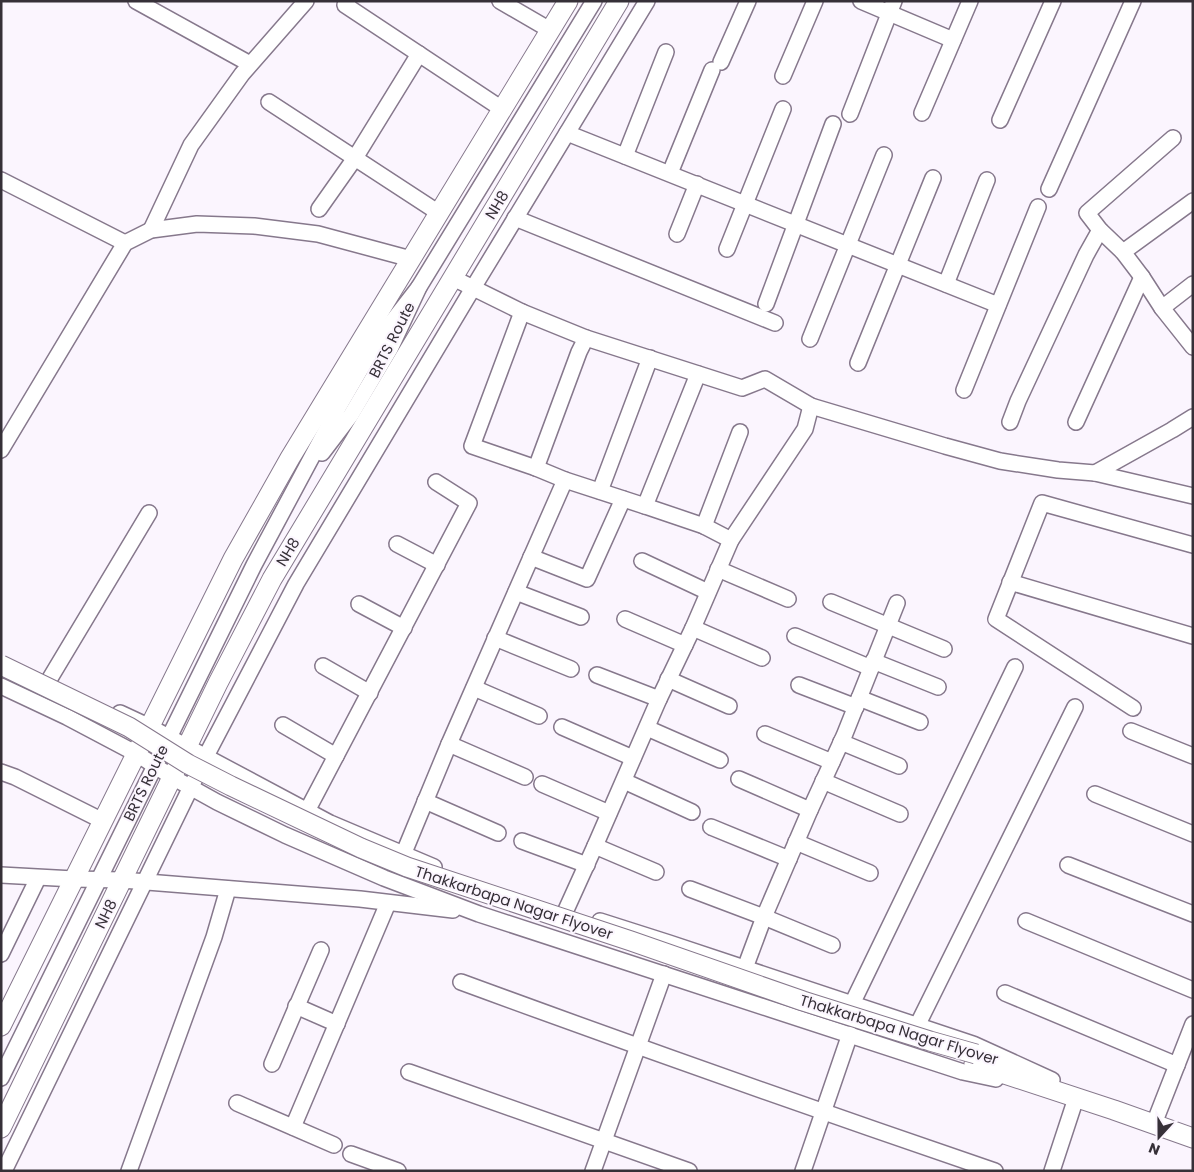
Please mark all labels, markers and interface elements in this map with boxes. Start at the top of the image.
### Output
street label: NH8 [480,186,513,223]
street label: BRTS Route [364,298,420,381]
street label: NH8 [271,533,304,570]
street label: BRTS Route [118,741,173,824]
street label: Thakkarbapa Nagar Flyover [413,861,616,945]
street label: NH8 [89,896,122,932]
street label: Thakkarbapa Nagar Flyover [797,989,1001,1070]
north arrow [1134,1112,1184,1162]
text: N [1146,1138,1163,1160]

